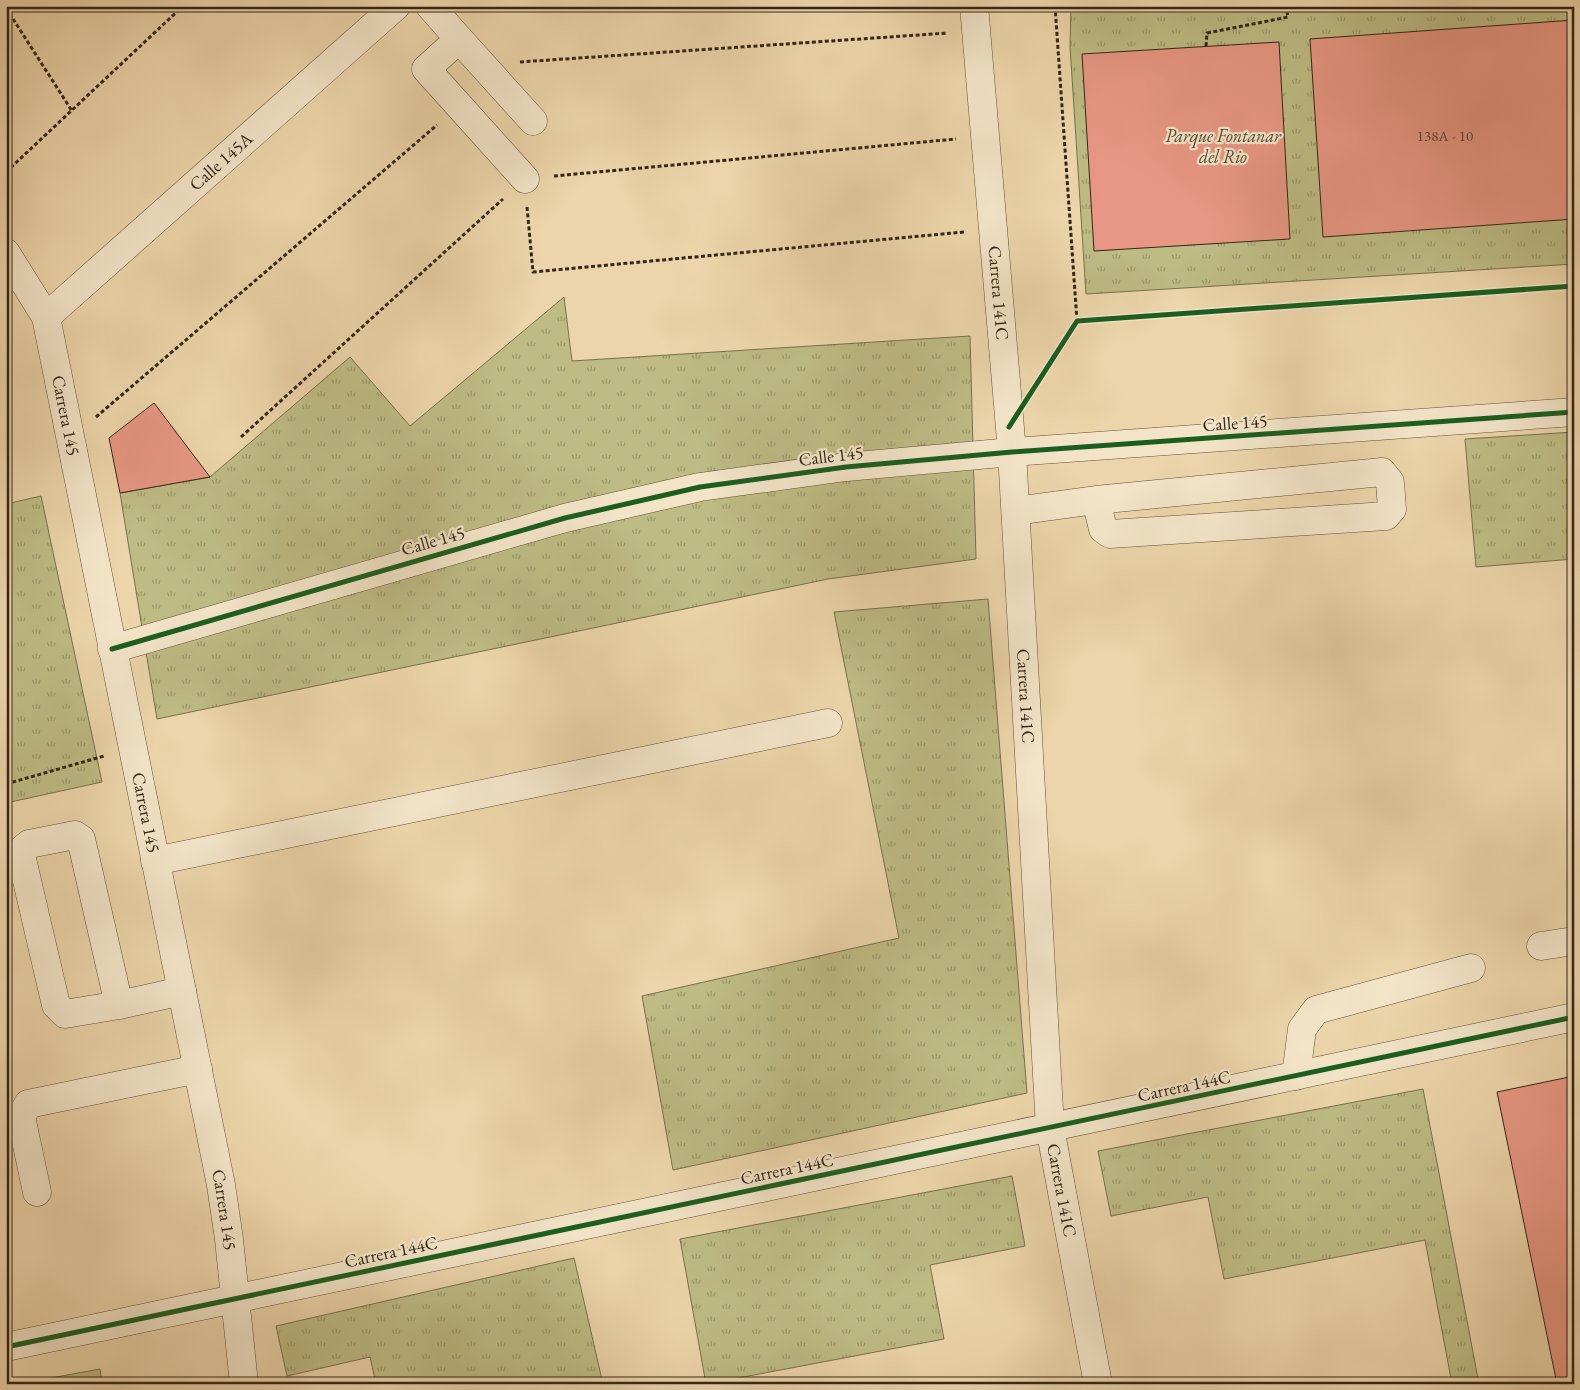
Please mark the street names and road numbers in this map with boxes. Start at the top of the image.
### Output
street label: Calle 145A [184,126,258,196]
street label: Carrera 141C [983,245,1014,341]
street label: Carrera 145 [47,373,86,458]
street label: Calle 145 [1202,409,1268,436]
street label: Calle 145 [797,440,865,471]
street label: Calle 145 [398,520,467,561]
street label: Carrera 141C [1012,648,1040,744]
street label: Carrera 145 [127,770,166,855]
street label: Carrera 144C [1135,1064,1233,1107]
street label: Carrera 141C [1042,1142,1082,1239]
street label: Carrera 144C [738,1147,836,1190]
street label: Carrera 145 [207,1167,242,1251]
street label: Carrera 144C [342,1230,440,1273]

